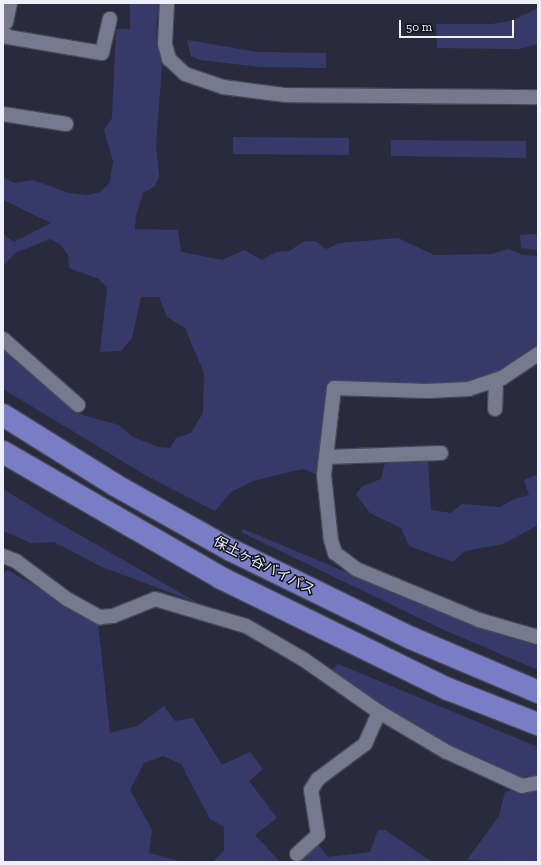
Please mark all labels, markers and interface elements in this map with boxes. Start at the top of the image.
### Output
scale bar [401,12,516,38]
text: 50 m [406,20,432,34]
street label: 保土ヶ谷バイパス [210,533,318,599]

